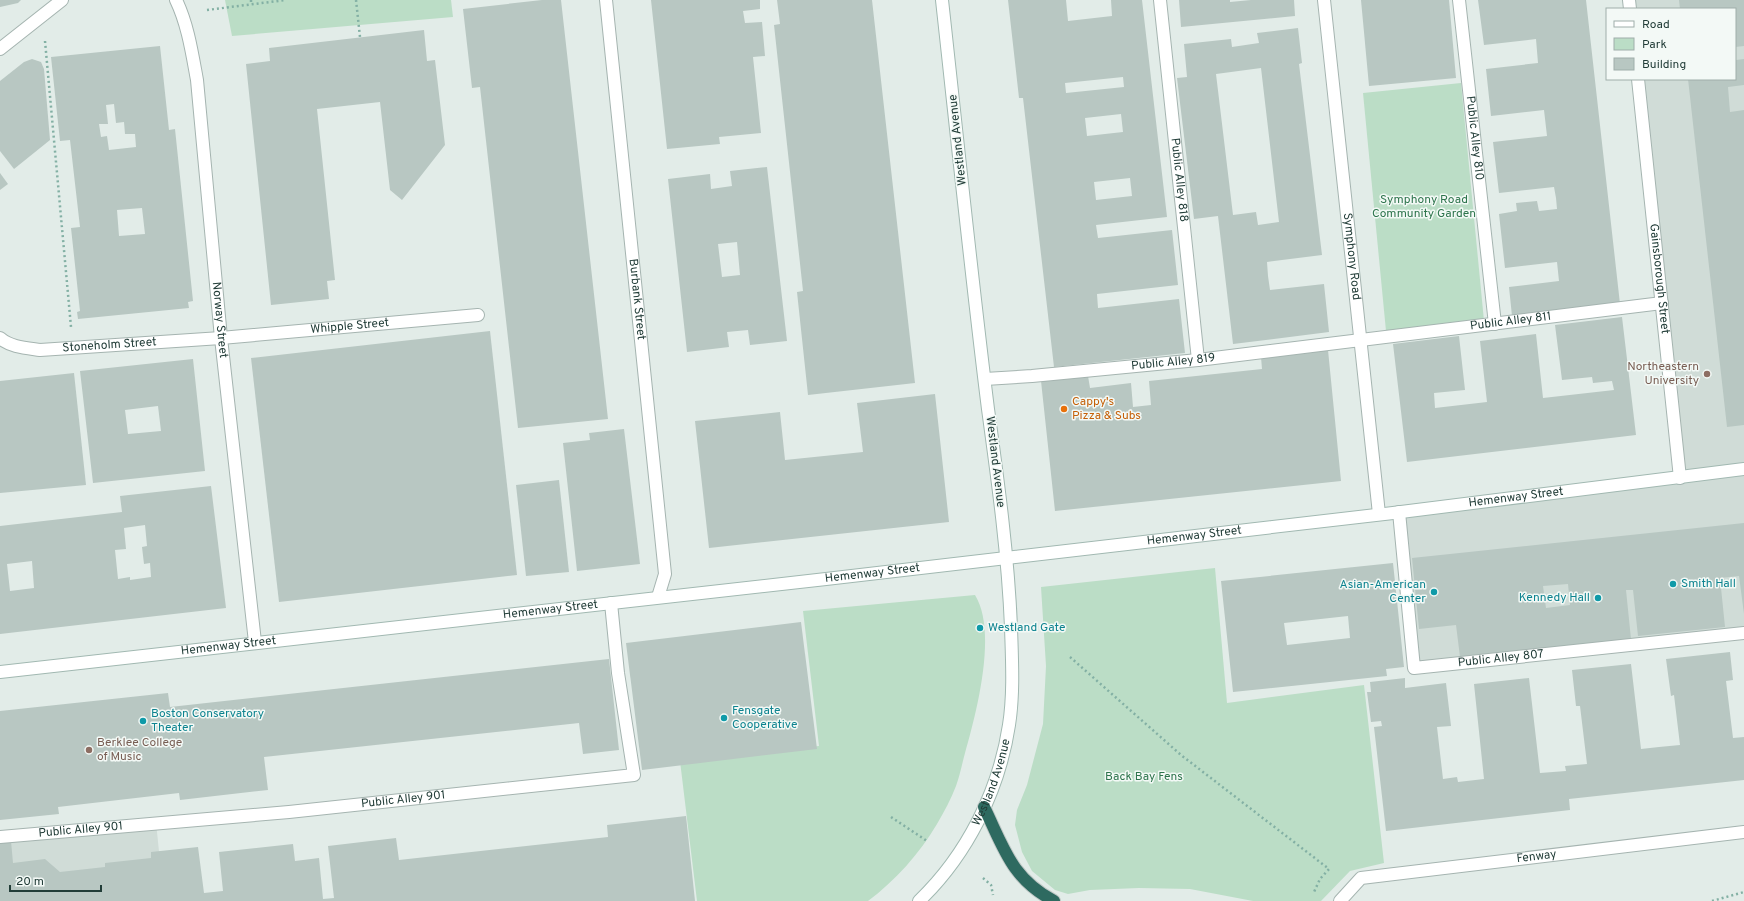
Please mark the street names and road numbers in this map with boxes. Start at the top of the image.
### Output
street label: Westland Avenue [945,94,971,186]
street label: Public Alley 810 [1462,95,1487,181]
street label: Public Alley 818 [1167,137,1191,223]
street label: Symphony Road [1339,212,1364,301]
street label: Gainsborough Street [1645,223,1673,335]
street label: Burbank Street [625,258,649,341]
street label: Norway Street [208,281,231,359]
street label: Public Alley 811 [1469,309,1552,334]
street label: Whipple Street [310,315,390,338]
street label: Stoneholm Street [62,334,157,356]
street label: Public Alley 819 [1131,350,1216,374]
street label: Westland Avenue [981,415,1009,509]
street label: Hemenway Street [1468,484,1564,511]
street label: Hemenway Street [1146,523,1243,550]
street label: Hemenway Street [824,560,921,587]
street label: Hemenway Street [502,597,599,623]
street label: Hemenway Street [180,633,277,660]
street label: Public Alley 807 [1457,646,1544,671]
street label: Westland Avenue [969,737,1014,829]
street label: Public Alley 901 [360,787,446,812]
street label: Public Alley 901 [38,818,124,842]
street label: Fenway [1516,847,1557,867]

